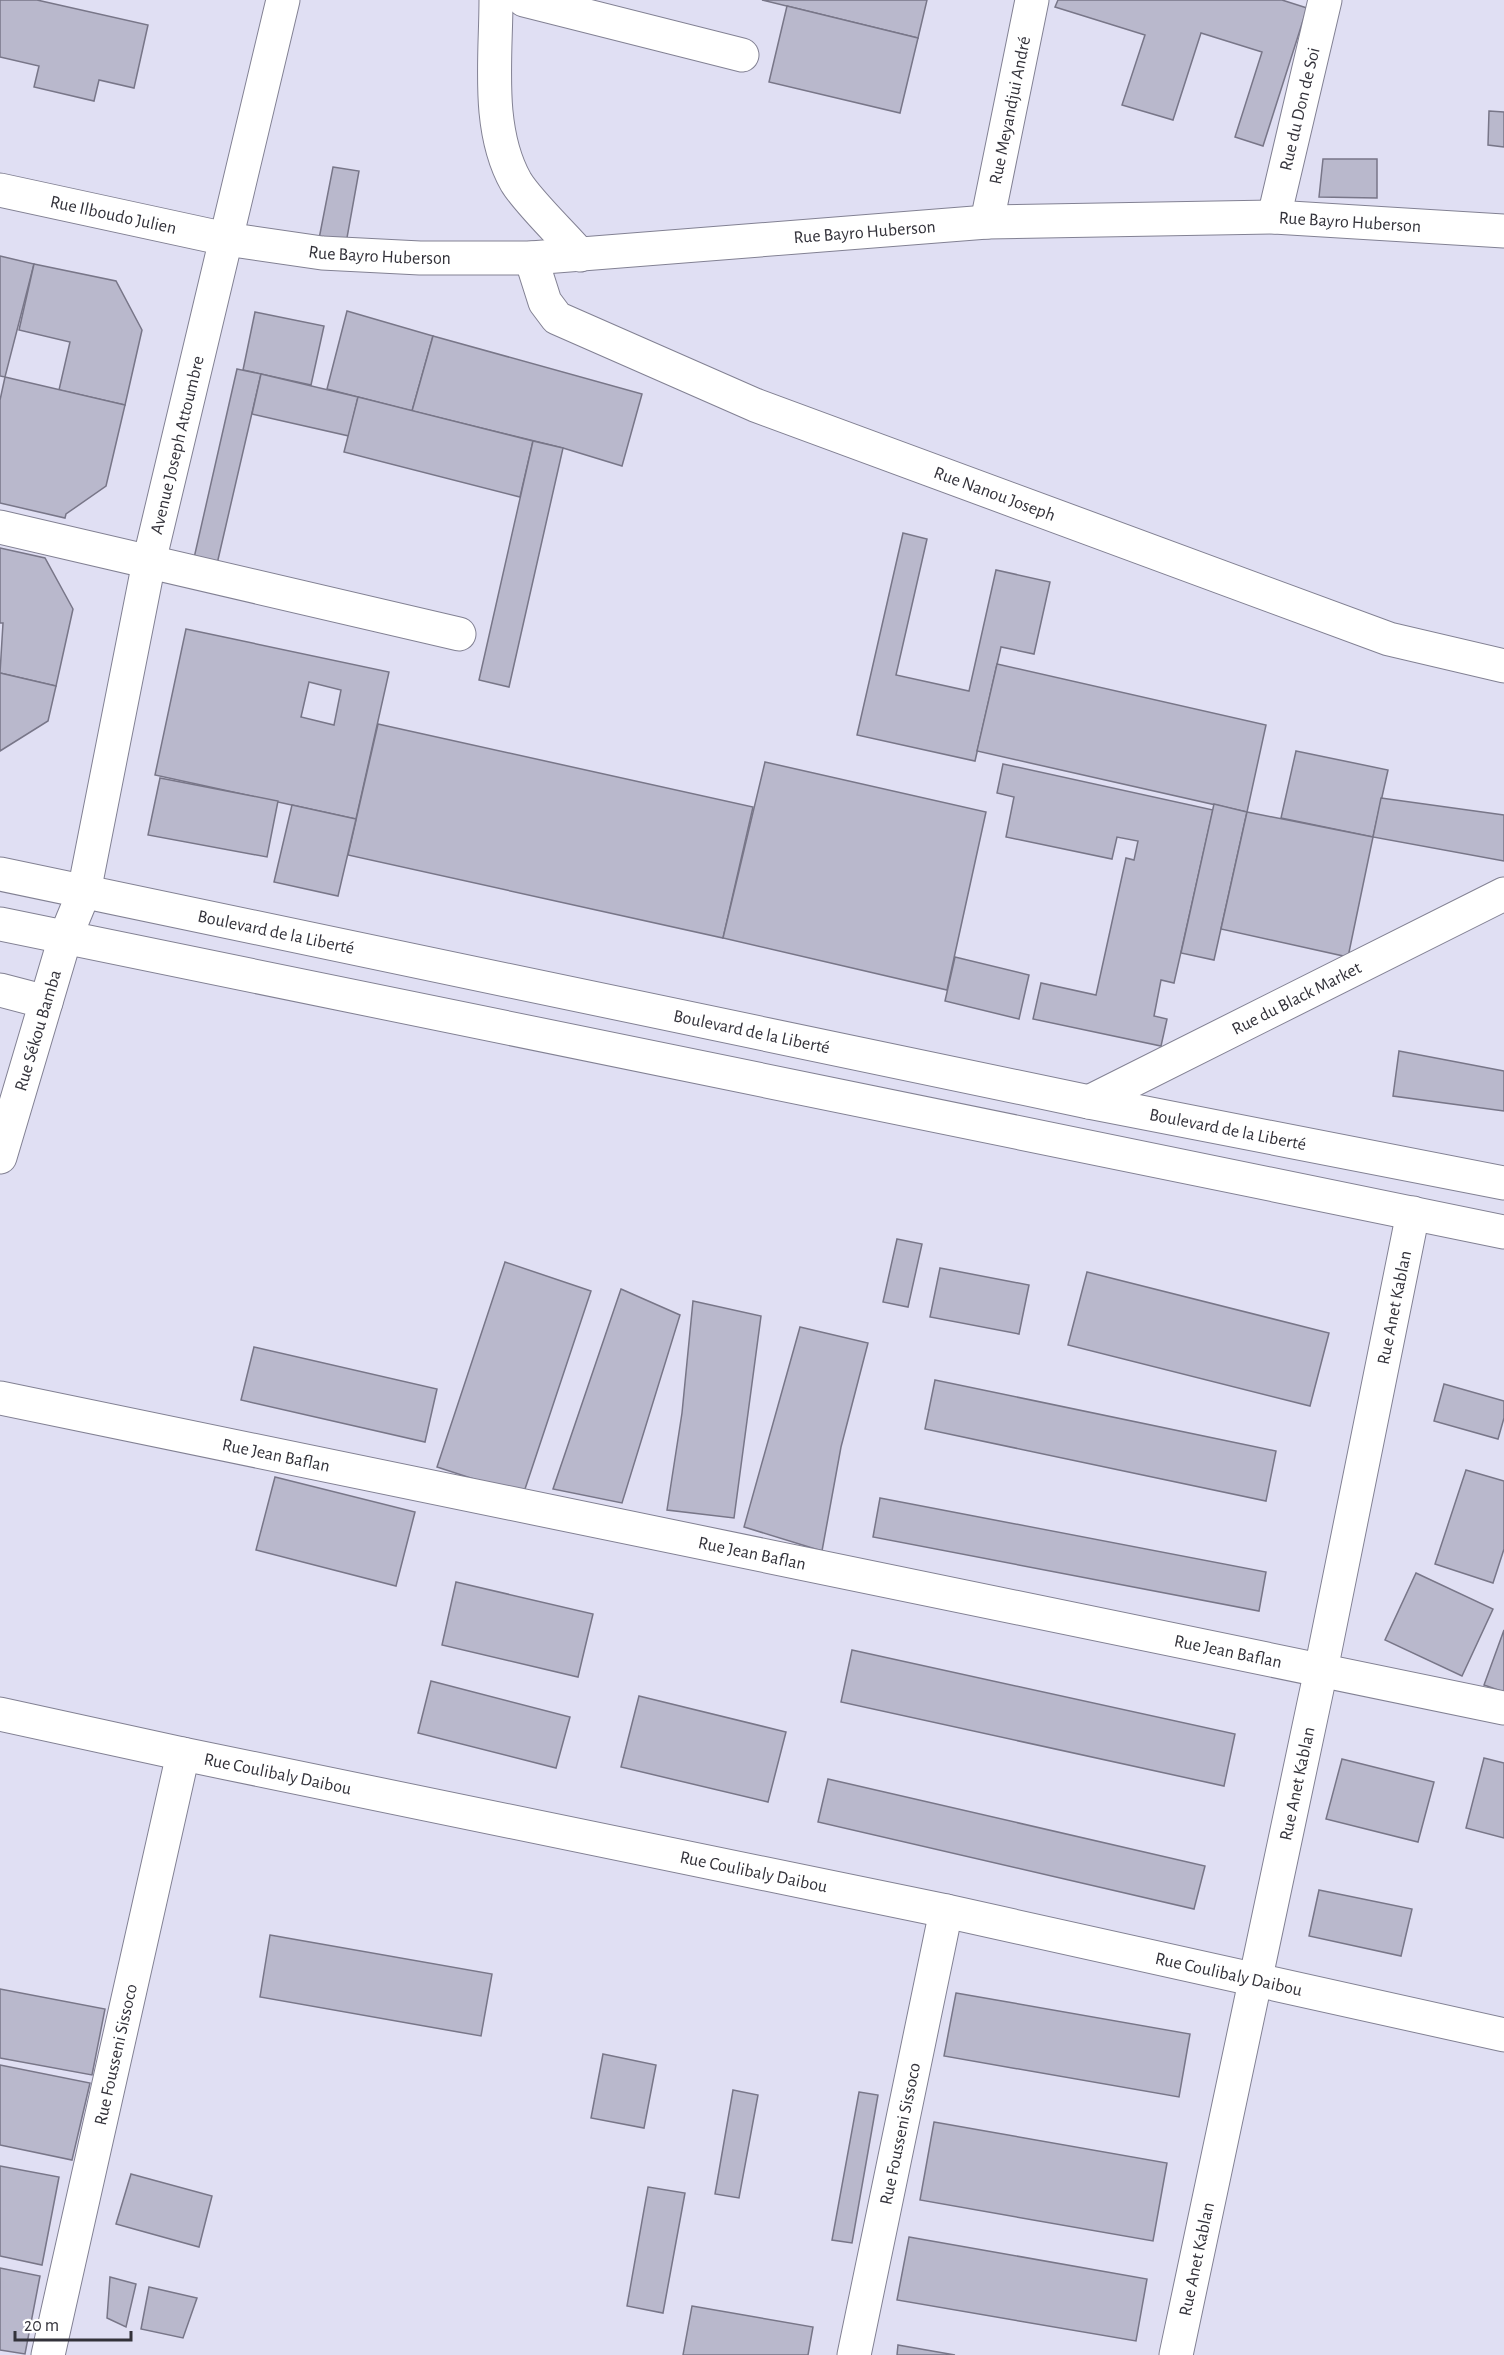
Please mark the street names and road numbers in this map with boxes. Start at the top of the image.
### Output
street label: Rue Meyandjui André [987,35,1034,186]
street label: Rue du Don de Soi [1277,46,1324,173]
street label: Rue Ilboudo Julien [48,193,178,238]
street label: Rue Bayro Huberson [1278,209,1422,236]
street label: Rue Bayro Huberson [793,218,936,247]
street label: Rue Bayro Huberson [307,243,451,268]
street label: Avenue Joseph Attoumbre [148,354,208,536]
street label: Rue Nanou Joseph [931,464,1058,525]
street label: Boulevard de la Liberté [196,908,356,958]
street label: Rue du Black Market [1229,959,1365,1039]
street label: Rue Sékou Bamba [12,968,65,1093]
street label: Boulevard de la Liberté [672,1007,831,1057]
street label: Boulevard de la Liberté [1148,1106,1307,1154]
street label: Rue Anet Kablan [1375,1249,1415,1366]
street label: Rue Jean Baflan [221,1436,331,1476]
street label: Rue Jean Baflan [697,1534,807,1574]
street label: Rue Jean Baflan [1173,1632,1283,1672]
street label: Rue Anet Kablan [1277,1725,1319,1842]
street label: Rue Coulibaly Daibou [202,1751,353,1798]
street label: Rue Coulibaly Daibou [678,1848,829,1896]
street label: Rue Coulibaly Daibou [1153,1950,1304,2000]
street label: Rue Fousseni Sissoco [92,1982,141,2127]
street label: Rue Fousseni Sissoco [877,2061,924,2206]
street label: Rue Anet Kablan [1176,2201,1218,2318]

